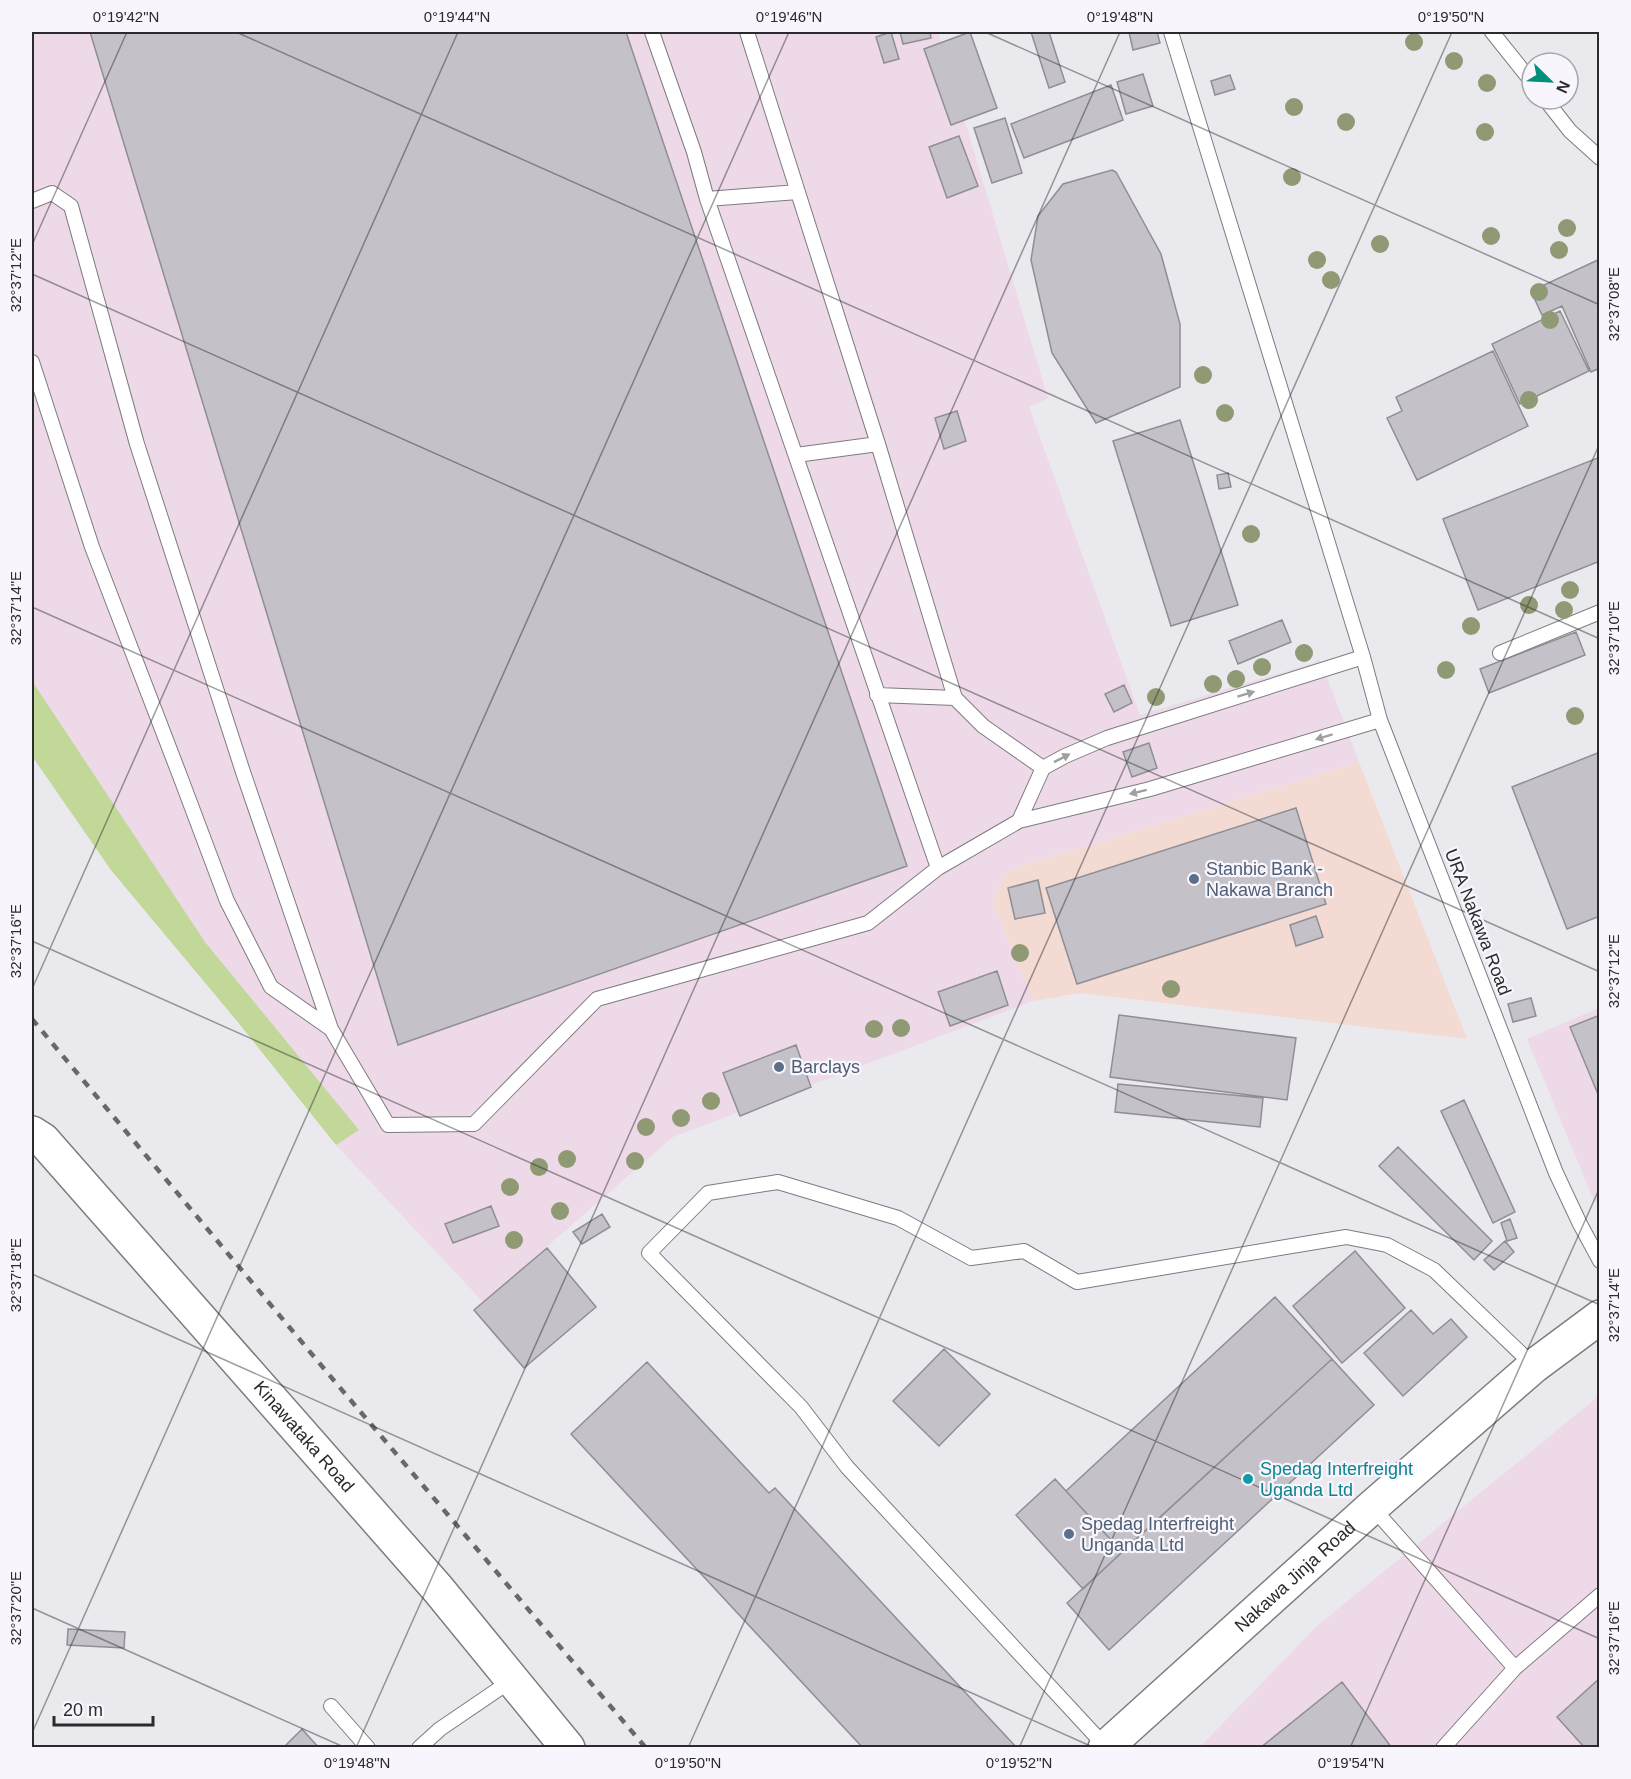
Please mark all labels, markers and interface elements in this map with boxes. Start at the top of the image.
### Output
text: 0°19'42"N [93,8,159,25]
text: 0°19'44"N [424,8,490,25]
text: 0°19'46"N [756,8,822,25]
text: 0°19'48"N [1087,8,1153,25]
text: 0°19'50"N [1418,8,1484,25]
north arrow [1520,51,1580,111]
text: N [1553,78,1573,96]
text: 32°37'12"E [7,238,24,312]
text: 32°37'08"E [1605,267,1622,341]
text: 32°37'14"E [7,571,24,645]
text: 32°37'10"E [1605,601,1622,675]
one-way arrow [1237,689,1255,698]
one-way arrow [1315,733,1333,742]
one-way arrow [1054,753,1071,763]
one-way arrow [1128,788,1147,798]
street label: URA Nakawa Road [1441,846,1515,998]
place label: Stanbic Bank - Nakawa Branch [1206,859,1333,900]
marker: Stanbic Bank - Nakawa Branch [1187,872,1201,886]
text: 32°37'16"E [7,904,24,978]
text: 32°37'12"E [1605,934,1622,1008]
place label: Barclays [791,1057,860,1077]
marker: Barclays [772,1060,786,1074]
text: 32°37'18"E [7,1238,24,1312]
text: 32°37'14"E [1605,1268,1622,1342]
street label: Kinawataka Road [250,1377,358,1496]
place label: Spedag Interfreight Uganda Ltd [1260,1459,1413,1500]
marker: Spedag Interfreight Uganda Ltd [1241,1472,1255,1486]
place label: Spedag Interfreight Unganda Ltd [1081,1514,1234,1555]
street label: Nakawa Jinja Road [1231,1517,1359,1636]
marker: Spedag Interfreight Unganda Ltd [1062,1527,1076,1541]
text: 32°37'20"E [7,1571,24,1645]
text: 32°37'16"E [1605,1601,1622,1675]
scale bar [54,1689,153,1727]
text: 20 m [63,1700,103,1720]
text: 0°19'48"N [324,1754,390,1771]
text: 0°19'50"N [655,1754,721,1771]
text: 0°19'52"N [986,1754,1052,1771]
text: 0°19'54"N [1318,1754,1384,1771]

